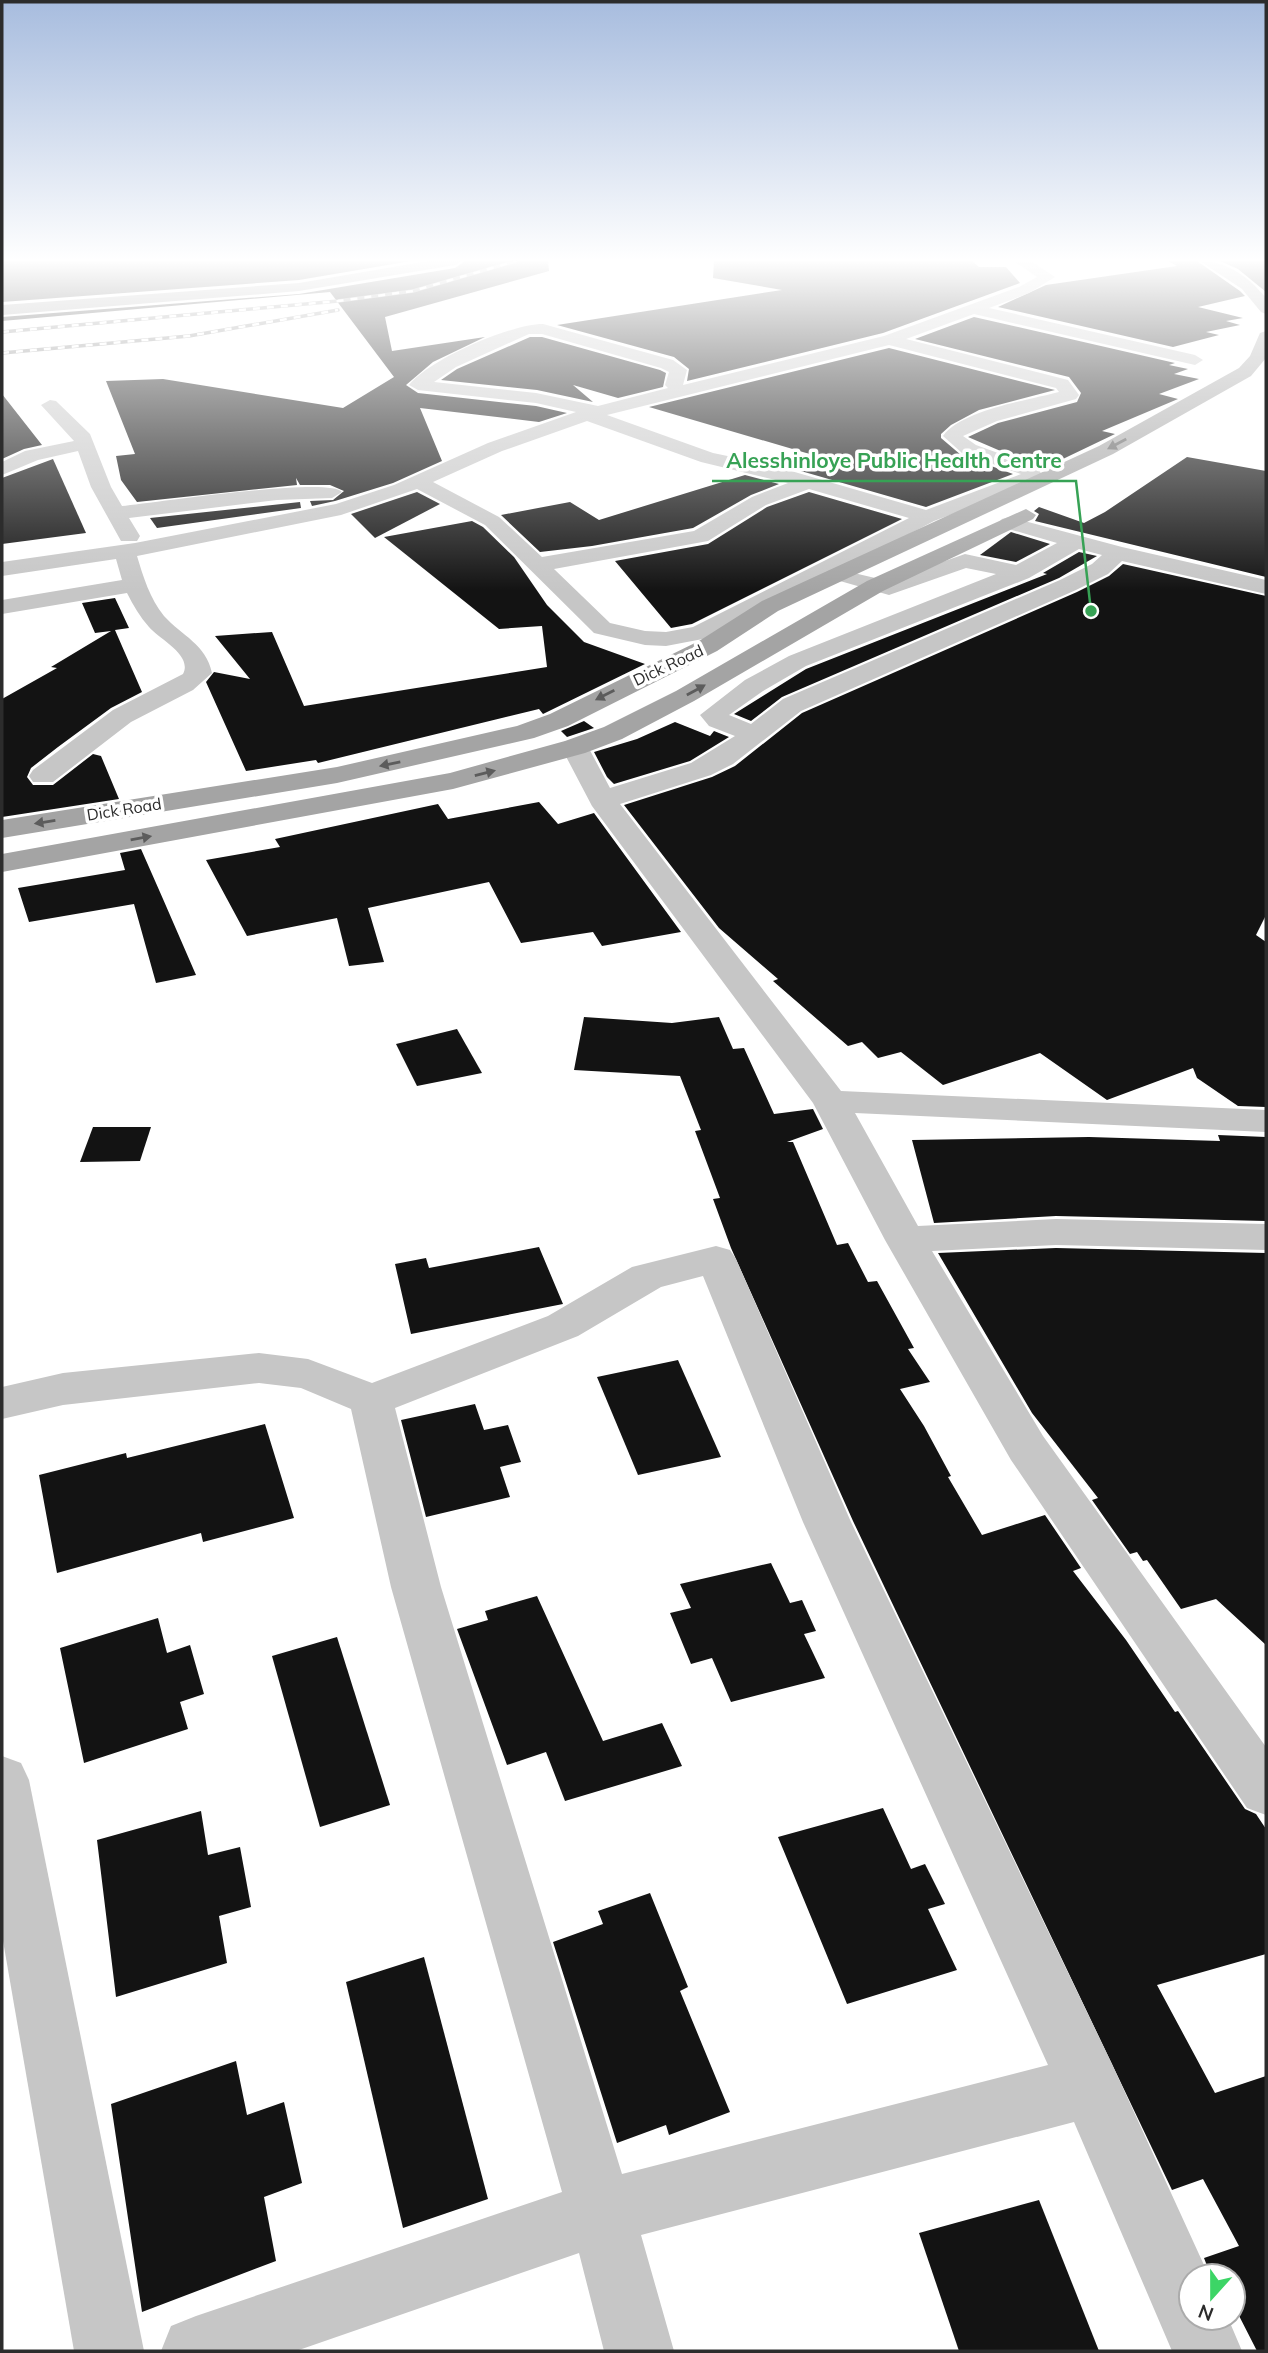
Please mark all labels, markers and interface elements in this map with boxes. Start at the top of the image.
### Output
one-way arrow [1107,438,1126,450]
callout: Alesshinloye Public Health Centre [712,439,1076,481]
text: Alesshinloye Public Health Centre [726,447,1062,473]
street label: Dick Road [630,640,706,690]
one-way arrow [686,684,706,696]
one-way arrow [595,690,615,701]
one-way arrow [379,759,401,770]
one-way arrow [474,767,496,778]
street label: Dick Road [85,793,163,825]
one-way arrow [33,817,55,828]
one-way arrow [130,832,152,843]
north arrow [1177,2262,1247,2332]
text: N [1195,2299,1217,2327]

